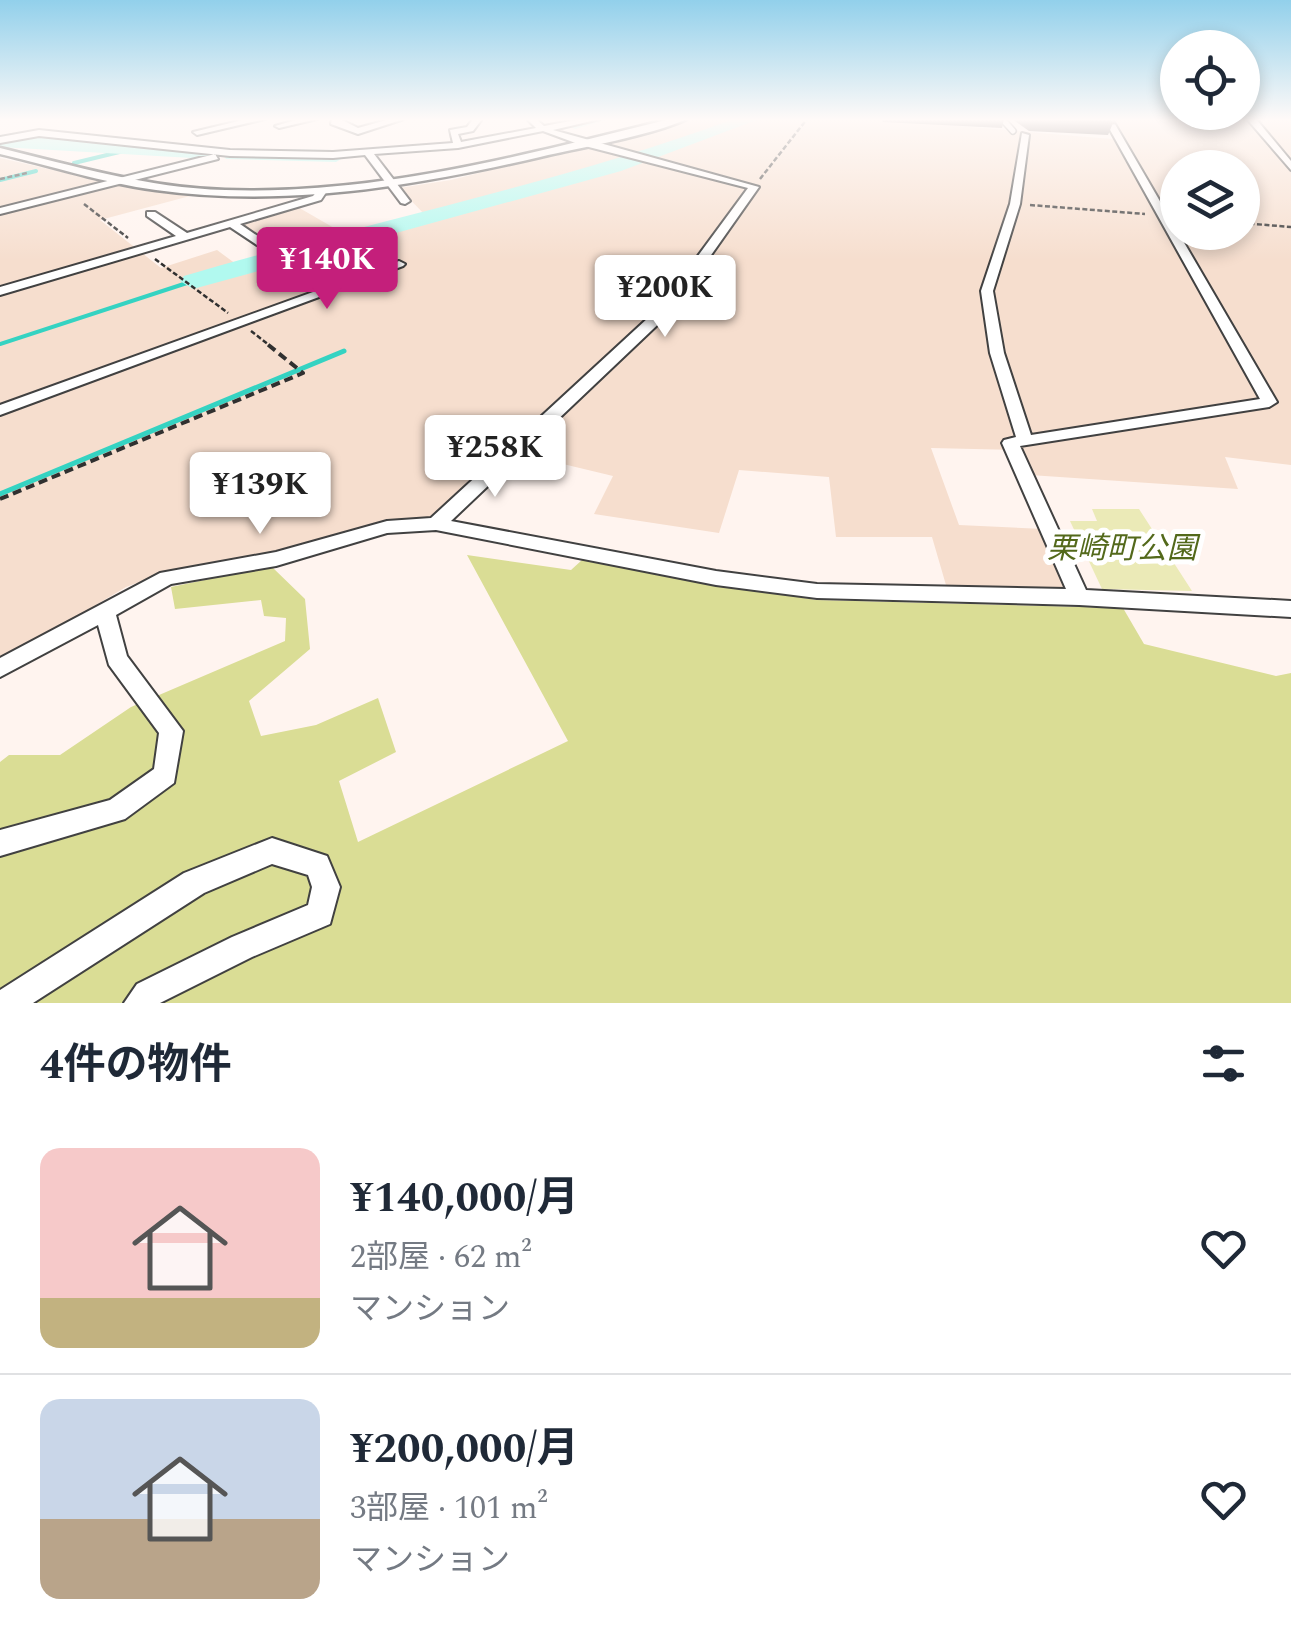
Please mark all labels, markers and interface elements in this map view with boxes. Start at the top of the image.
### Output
map controls [1160,30,1260,250]
button: locate [1160,30,1260,130]
button: layers [1160,150,1260,250]
pin: ¥140K [257,227,397,312]
text: ¥140K [279,235,375,284]
pin: ¥200K [595,255,735,340]
text: ¥200K [617,263,713,312]
pin: ¥258K [425,415,565,500]
text: ¥258K [447,423,543,472]
pin: ¥139K [190,452,330,537]
text: ¥139K [212,460,308,509]
park label: 栗崎町公園 [1047,526,1201,572]
text: 4件の物件 [40,1034,232,1097]
icon: filters [1196,1036,1251,1091]
text: ¥140,000/月 [350,1167,579,1230]
icon: home [120,1188,240,1308]
icon: heart [1196,1221,1251,1276]
text: 2部屋 · 62 m² [350,1233,532,1282]
text: マンション [350,1285,510,1334]
text: ¥200,000/月 [350,1418,579,1481]
icon: home [120,1439,240,1559]
icon: heart [1196,1472,1251,1527]
text: 3部屋 · 101 m² [350,1484,548,1533]
text: マンション [350,1536,510,1585]

